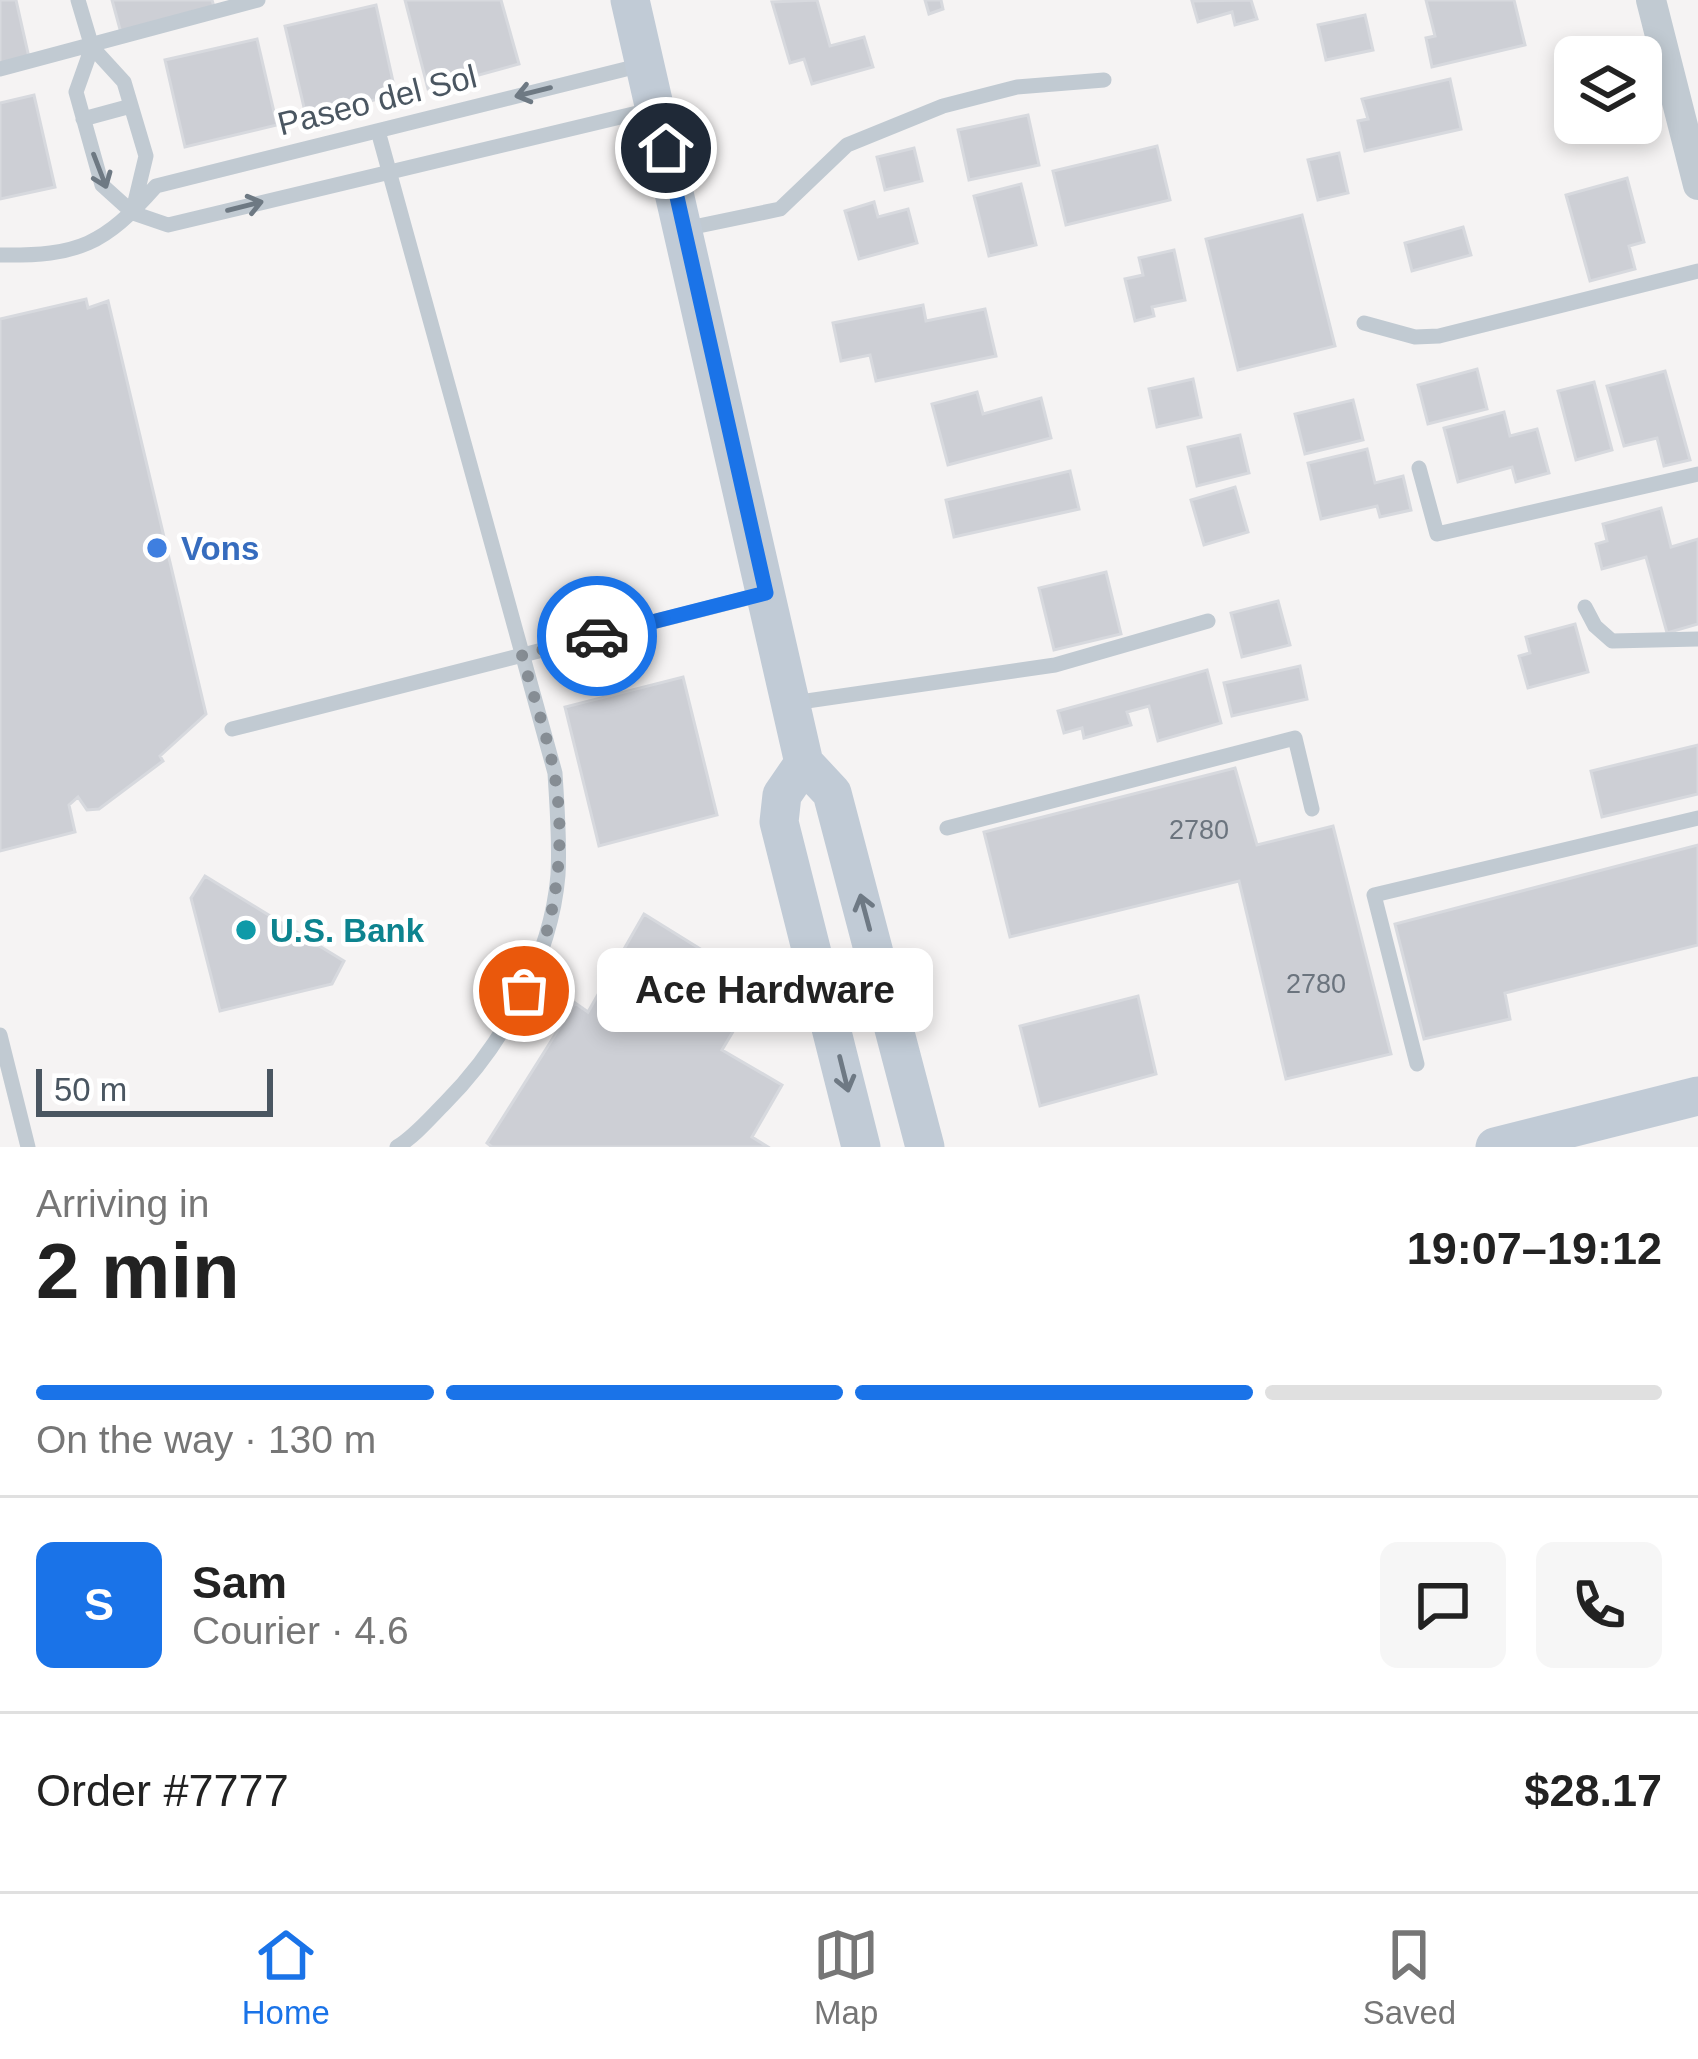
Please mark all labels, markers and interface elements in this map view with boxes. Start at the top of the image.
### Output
map controls [1554,36,1662,144]
button: layers [1554,36,1662,144]
street label: Paseo del Sol [274,57,480,143]
one-way arrow [514,82,552,104]
pin [615,97,717,199]
icon: home [633,115,699,181]
one-way arrow [90,152,112,189]
one-way arrow [226,194,264,216]
place label: Vons [181,530,259,567]
marker: Vons [144,535,170,561]
courier [537,576,657,696]
icon: car [564,603,630,669]
house number: 2780 [1169,815,1229,845]
one-way arrow [853,893,875,931]
place label: U.S. Bank [270,912,425,949]
marker: U.S. Bank [233,917,259,943]
pin [473,940,575,1042]
callout: Ace Hardware [596,949,932,1033]
icon: bag [491,958,557,1024]
text: Ace Hardware [635,968,895,1011]
house number: 2780 [1286,969,1346,999]
one-way arrow [833,1055,856,1093]
scale bar [36,1063,273,1116]
text: 50 m [54,1071,127,1108]
text: Arriving in [36,1182,209,1225]
text: 19:07–19:12 [1407,1223,1662,1274]
text: 2 min [36,1227,240,1315]
text: On the way · 130 m [36,1418,376,1461]
button: chat [1380,1542,1506,1668]
button: phone [1536,1542,1662,1668]
text: Sam [192,1557,287,1608]
text: S [84,1579,114,1630]
text: Courier · 4.6 [192,1609,409,1652]
text: Order #7777 [36,1765,289,1816]
text: $28.17 [1524,1765,1662,1816]
tab: Home [242,1922,330,2032]
tab: Map [813,1922,879,2032]
tab: Saved [1363,1922,1456,2032]

